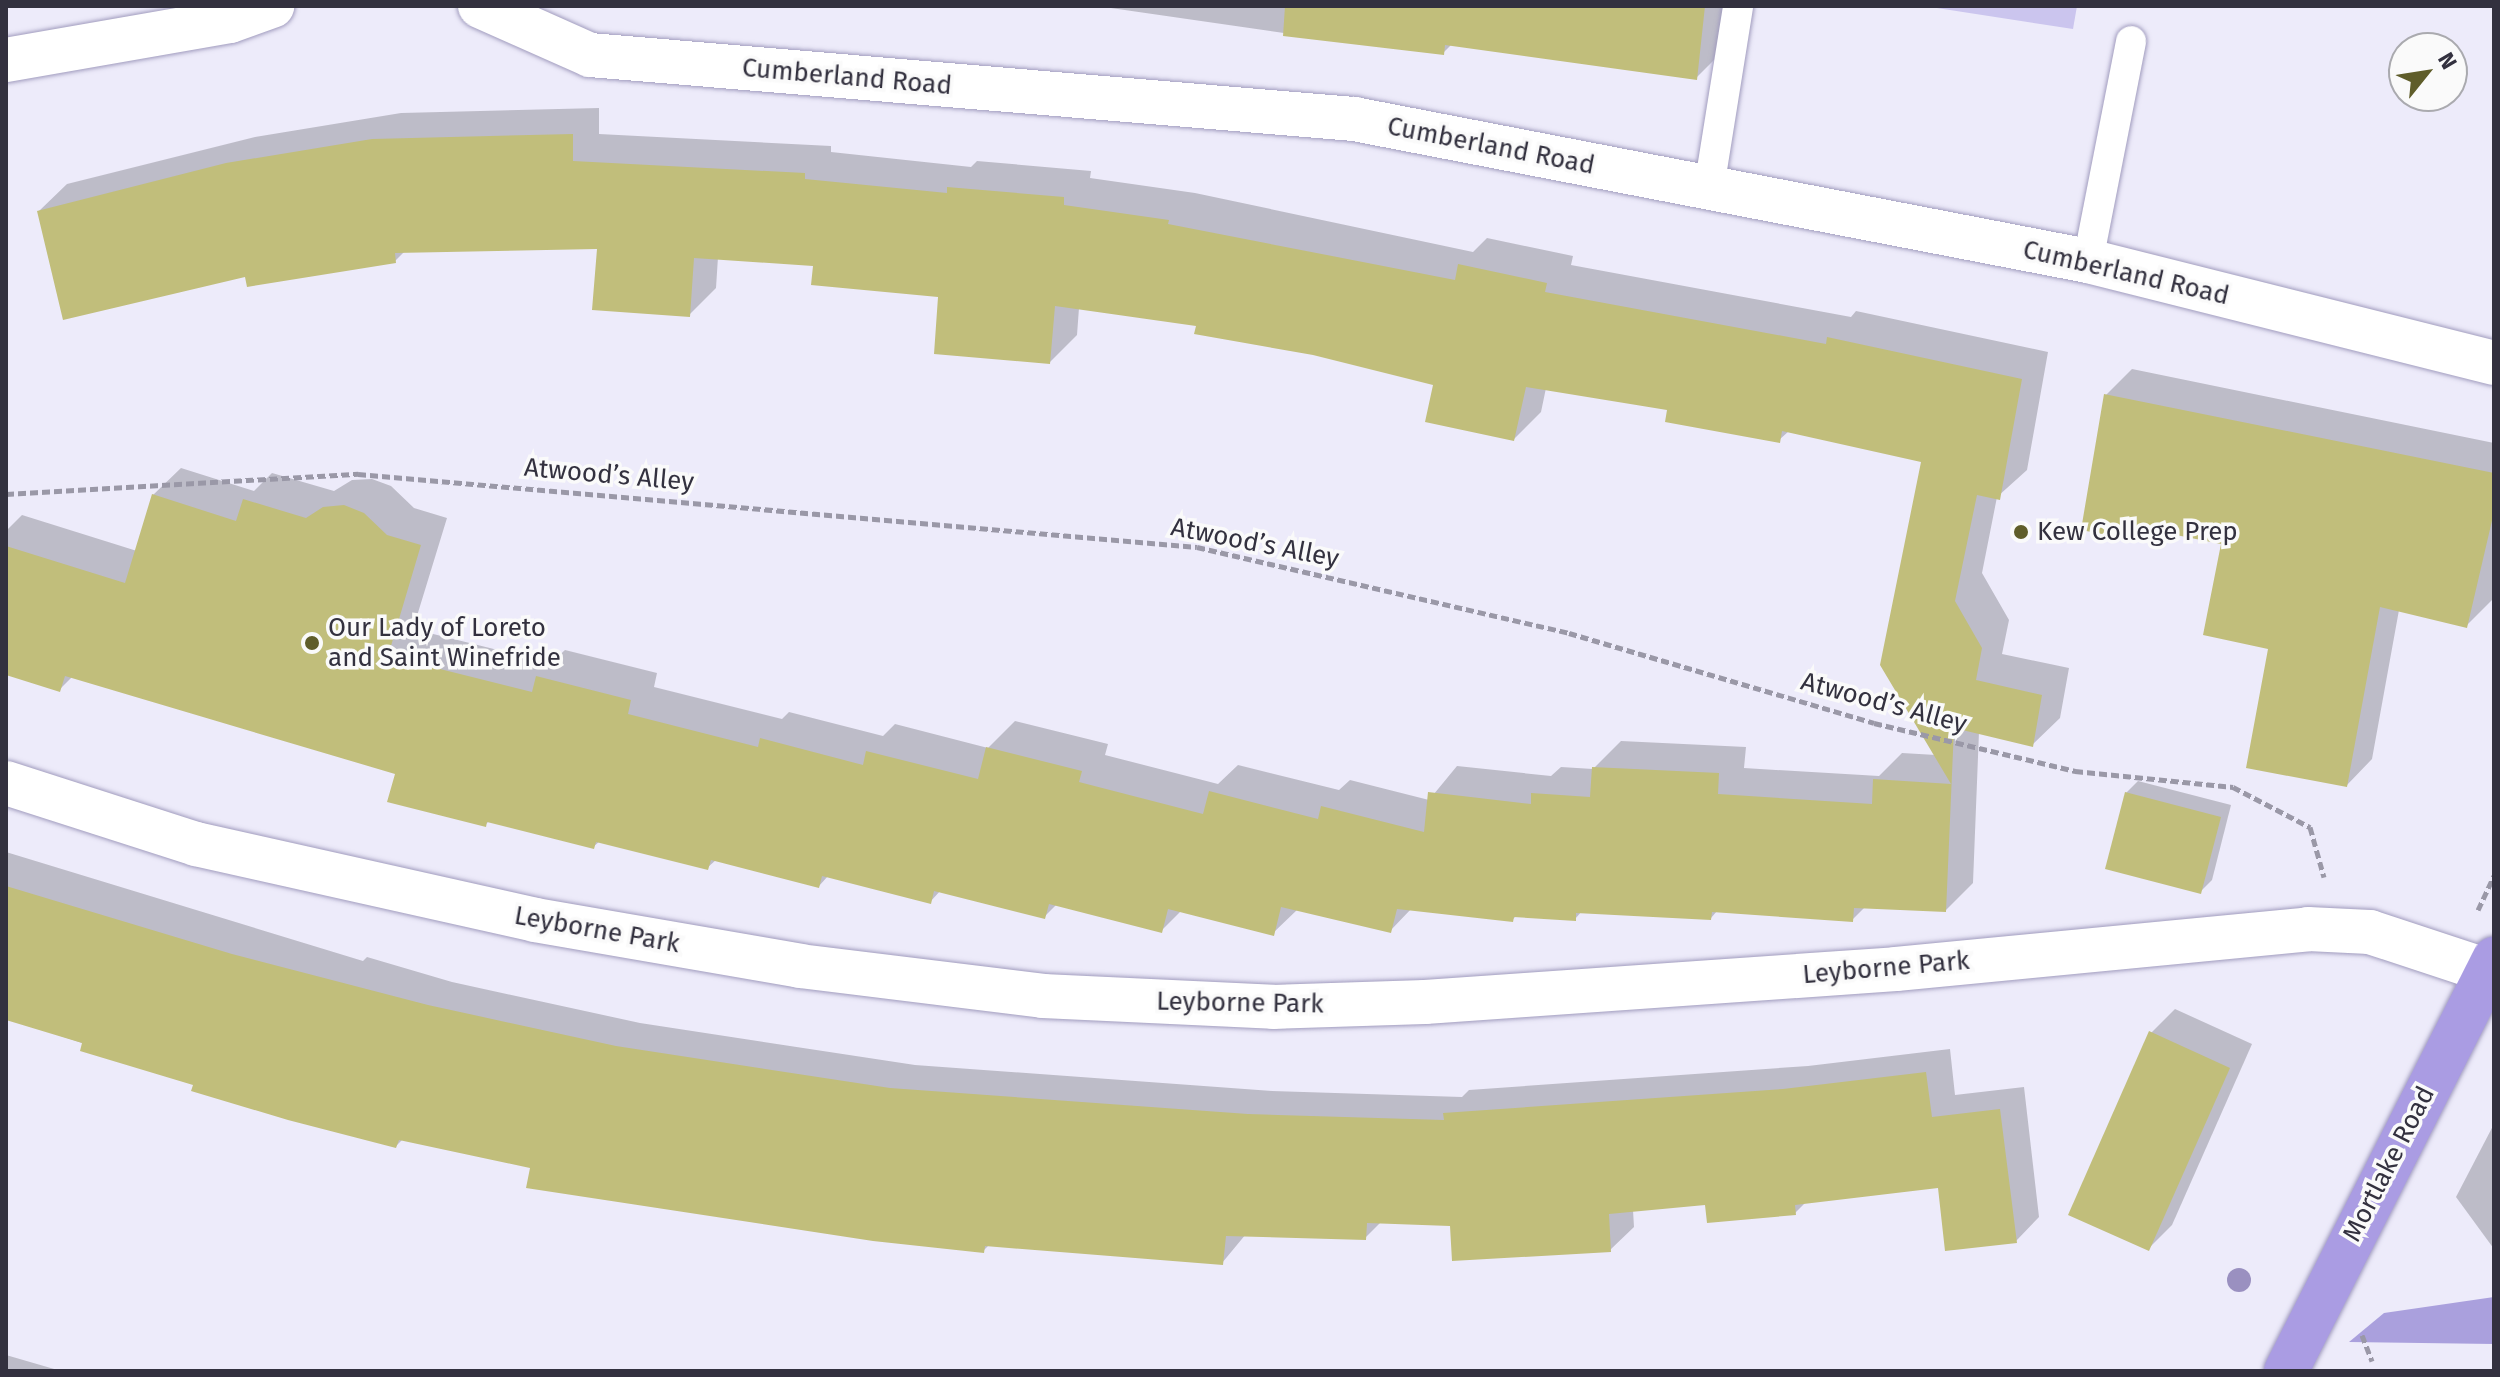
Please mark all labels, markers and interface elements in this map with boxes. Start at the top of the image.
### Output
north arrow [2388,32,2468,112]
text: N [2432,48,2463,74]
street label: Cumberland Road [741,52,953,102]
street label: Cumberland Road [1385,111,1597,181]
street label: Cumberland Road [2020,234,2232,312]
street label: Atwood’s Alley [523,452,695,498]
street label: Atwood’s Alley [1168,511,1342,575]
place label: Kew College Prep [2037,516,2238,548]
marker: Kew College Prep [2012,523,2030,541]
place label: Our Lady of Loreto and Saint Winefride [328,612,561,674]
marker: Our Lady of Loreto and Saint Winefride [303,634,321,652]
street label: Atwood’s Alley [1798,666,1970,740]
street label: Leyborne Park [512,900,682,960]
street label: Leyborne Park [1801,945,1971,991]
street label: Leyborne Park [1156,986,1324,1020]
street label: Mortlake Road [2336,1081,2442,1247]

